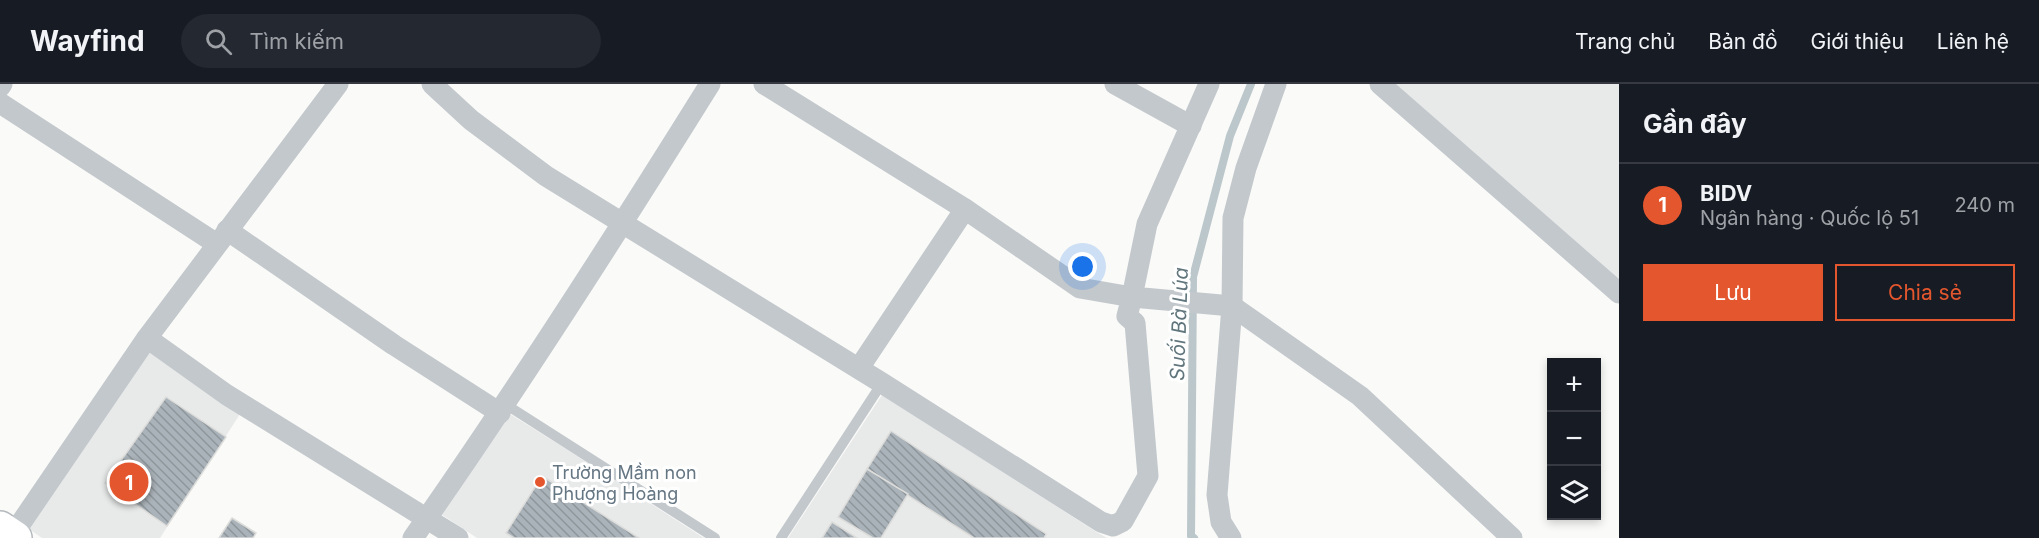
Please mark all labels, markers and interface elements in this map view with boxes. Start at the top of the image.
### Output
search box [181,14,601,68]
text: Wayfind [30,24,145,58]
icon: search [202,25,235,58]
text: Tìm kiếm [250,28,344,54]
text: Trang chủ [1575,29,1675,54]
text: Bản đồ [1708,29,1778,54]
text: Giới thiệu [1811,29,1904,54]
text: Liên hệ [1937,29,2009,54]
text: Gần đây [1643,108,1747,139]
text: BIDV [1700,180,1752,206]
text: 1 [1658,193,1667,217]
text: 240 m [1954,193,2015,217]
text: Ngân hàng · Quốc lộ 51 [1700,206,1919,230]
your location [1068,252,1097,281]
button: Lưu [1643,264,1823,321]
button: Chia sẻ [1835,264,2015,321]
water label: Suối Bà Lúa [1165,267,1193,381]
map controls [1547,358,1601,520]
button: + [1547,358,1601,412]
button: − [1547,412,1601,466]
pin: 1 [110,460,148,504]
place label: Trường Mầm non Phượng Hoàng [552,462,697,504]
button: layers [1547,466,1601,520]
marker: Trường Mầm non Phượng Hoàng [533,475,547,489]

